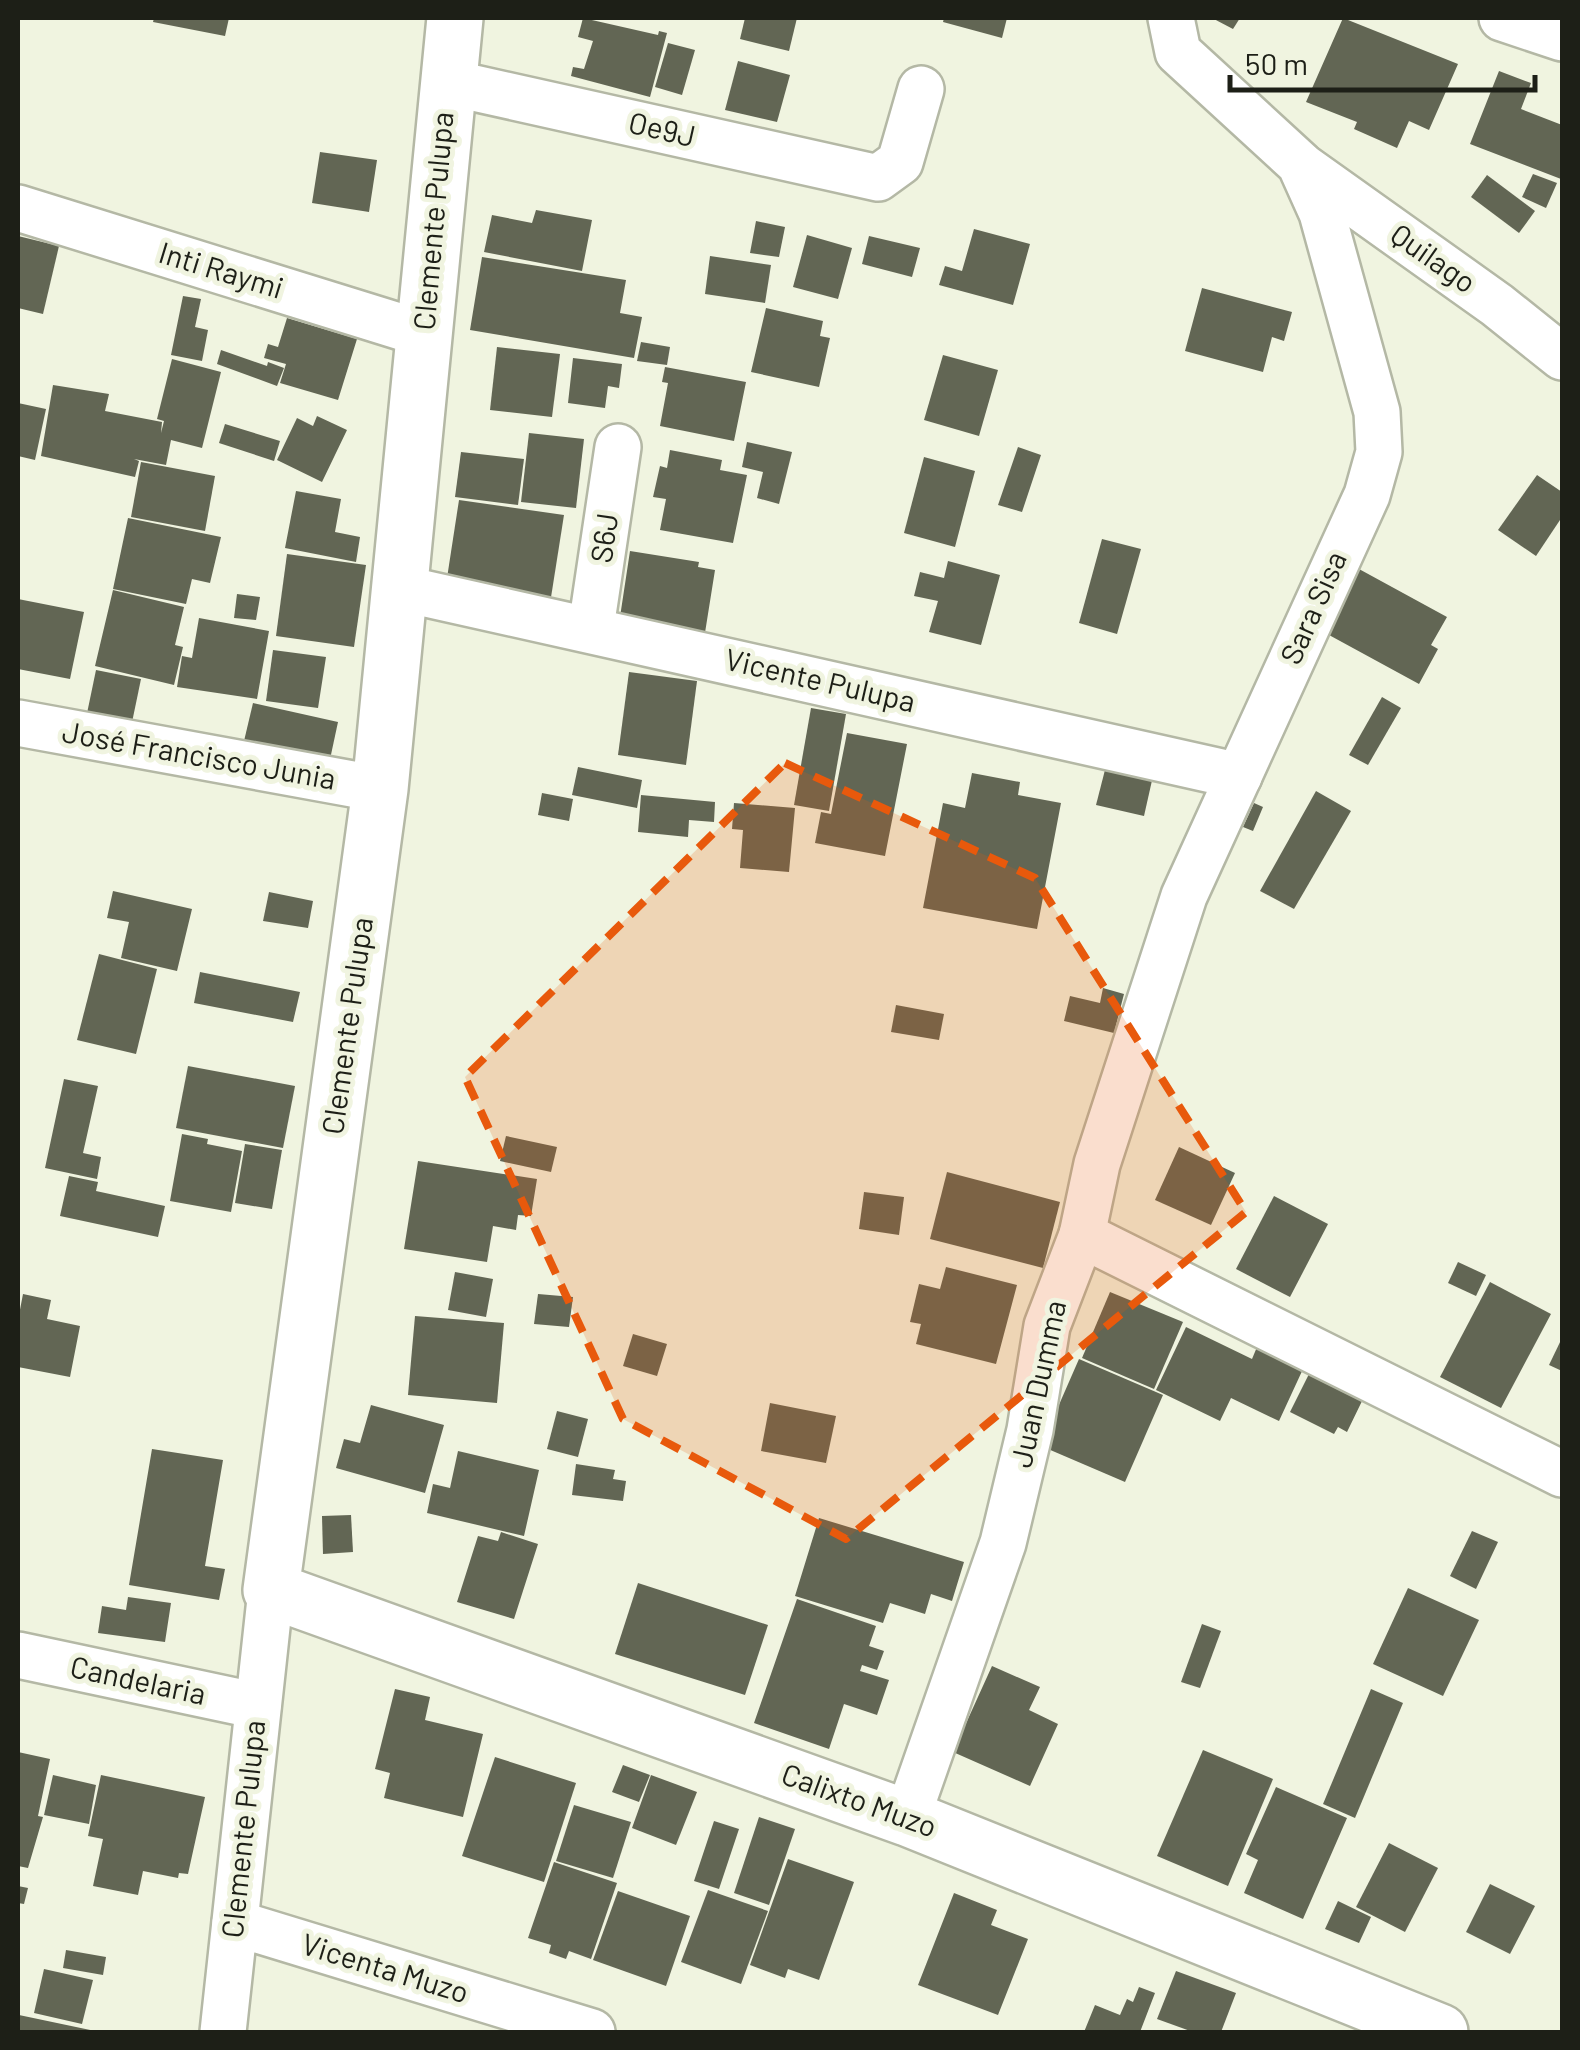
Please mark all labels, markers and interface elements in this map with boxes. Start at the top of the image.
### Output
scale bar [1230,30,1535,92]
text: 50 m [1245,45,1308,81]
street label: Oe9J [625,103,699,153]
street label: Clemente Pulupa [405,110,459,331]
street label: Quilago [1385,215,1484,300]
street label: Inti Raymi [155,233,288,305]
street label: S6J [582,510,624,565]
street label: Sara Sisa [1271,545,1353,669]
street label: Vicente Pulupa [722,640,919,718]
street label: José Francisco Junia [60,712,339,796]
street label: Clemente Pulupa [313,915,379,1137]
street label: Juan Dumma [1002,1297,1072,1470]
street label: Candelaria [67,1647,210,1711]
street label: Clemente Pulupa [213,1718,271,1940]
street label: Calixto Muzo [777,1754,942,1844]
street label: Vicenta Muzo [298,1925,473,2010]

